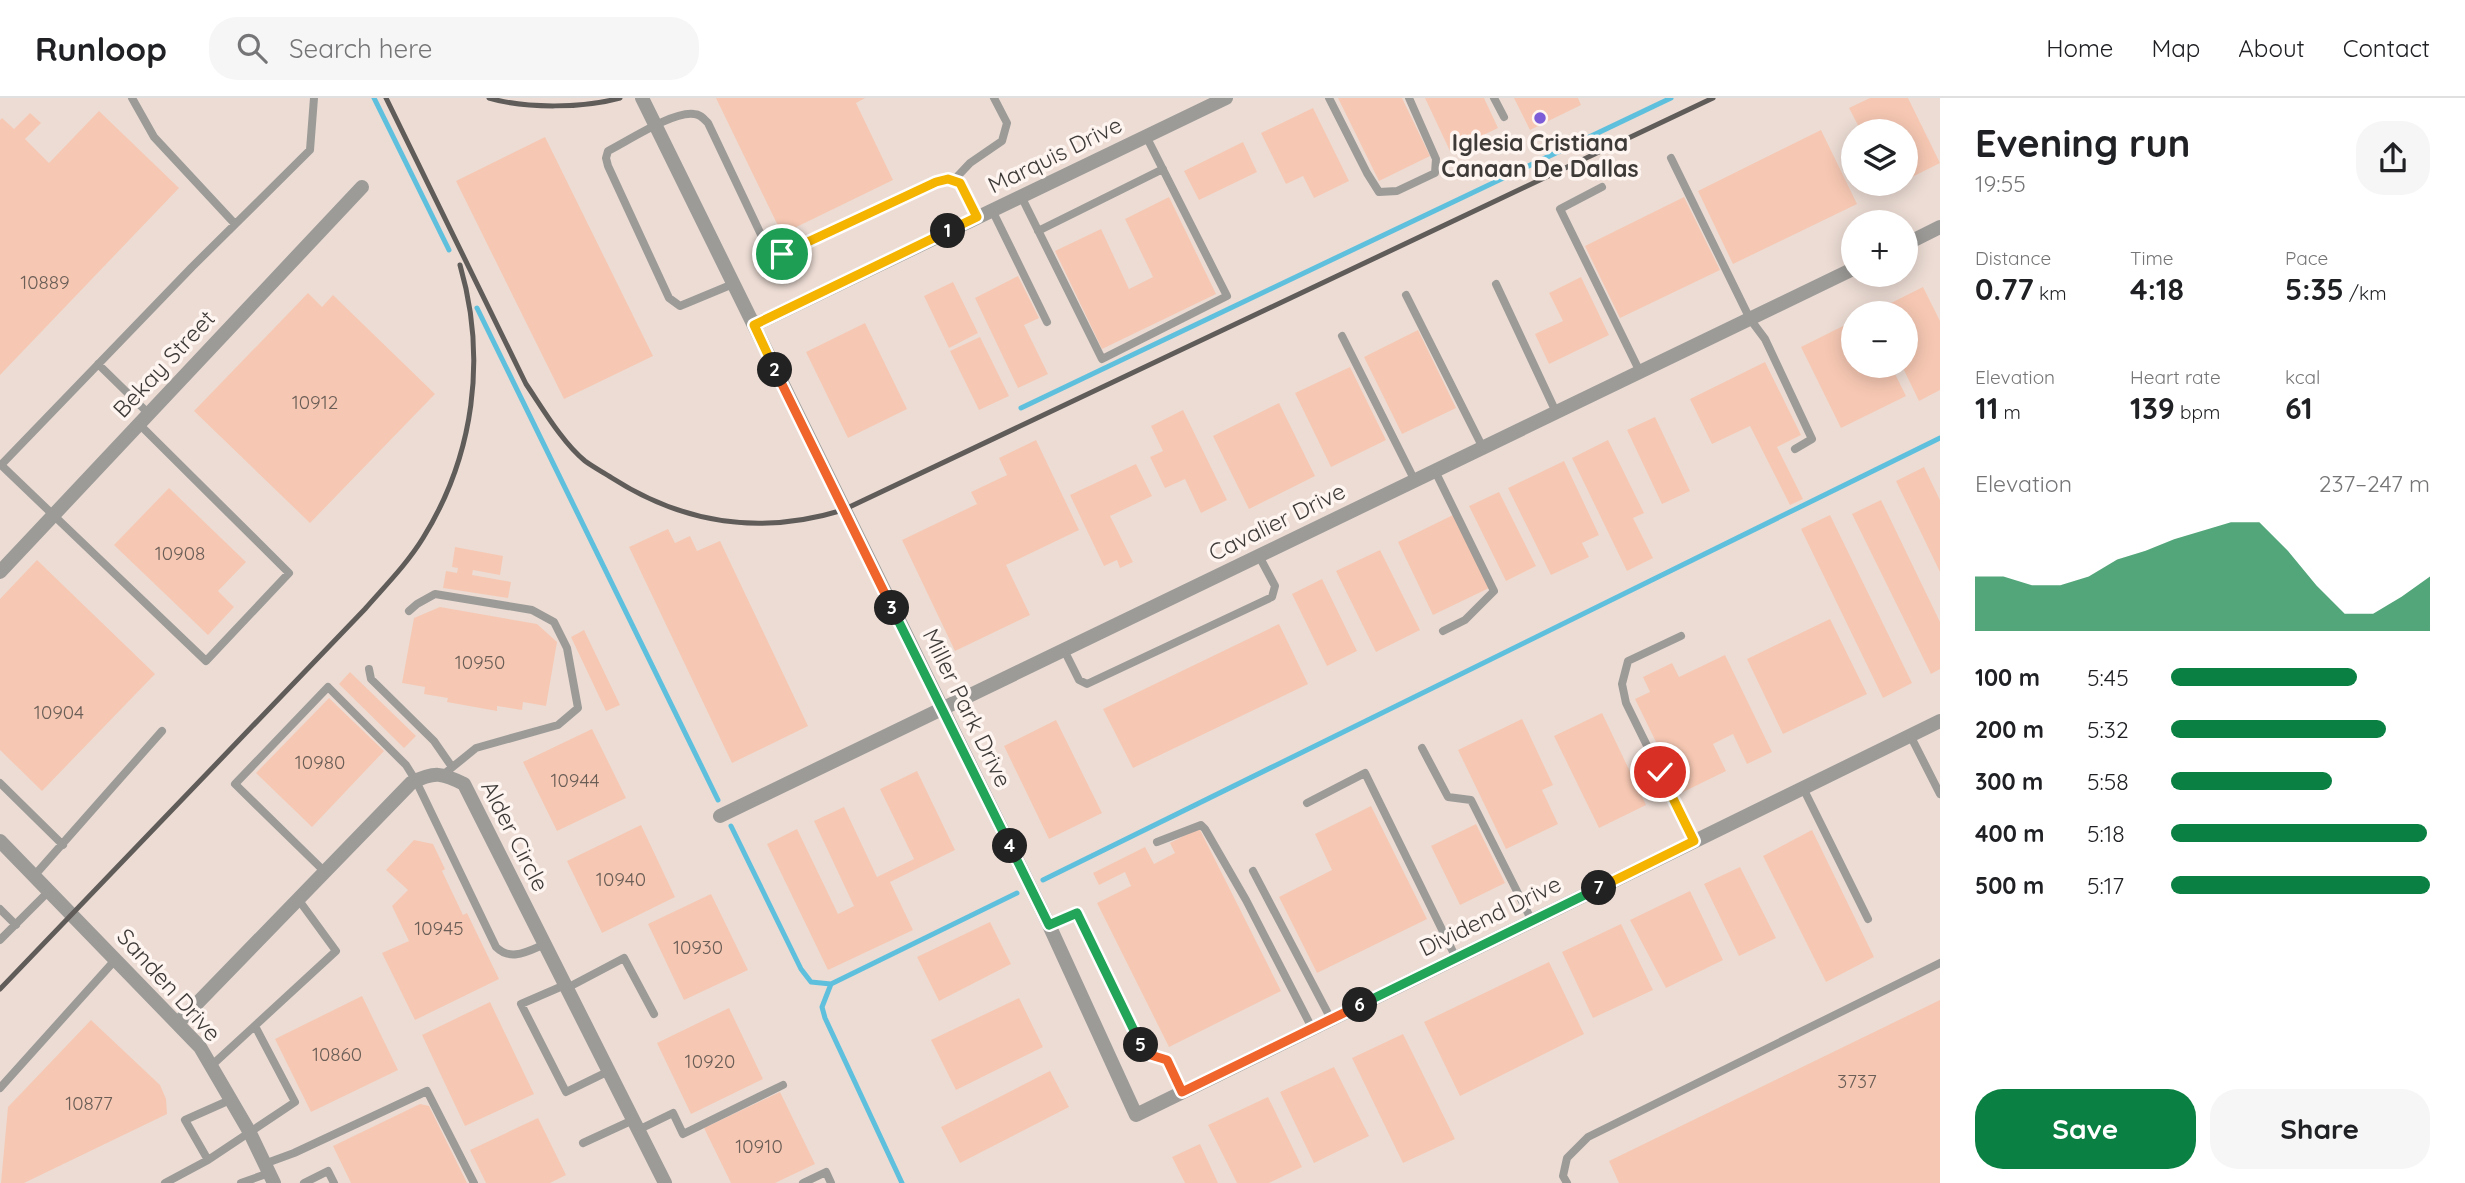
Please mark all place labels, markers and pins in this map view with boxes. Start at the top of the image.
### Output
marker: Iglesia Cristiana Canaan De Dallas [1532,110,1548,126]
place label: Iglesia Cristiana Canaan De Dallas [1441,128,1639,183]
pin: 1 [930,214,965,248]
pin [752,224,812,284]
pin: 2 [758,352,792,388]
pin: 3 [874,590,910,626]
pin [1630,742,1690,802]
pin: 4 [992,828,1028,864]
pin: 7 [1582,870,1616,906]
pin: 6 [1342,988,1378,1023]
pin: 5 [1124,1028,1158,1062]

